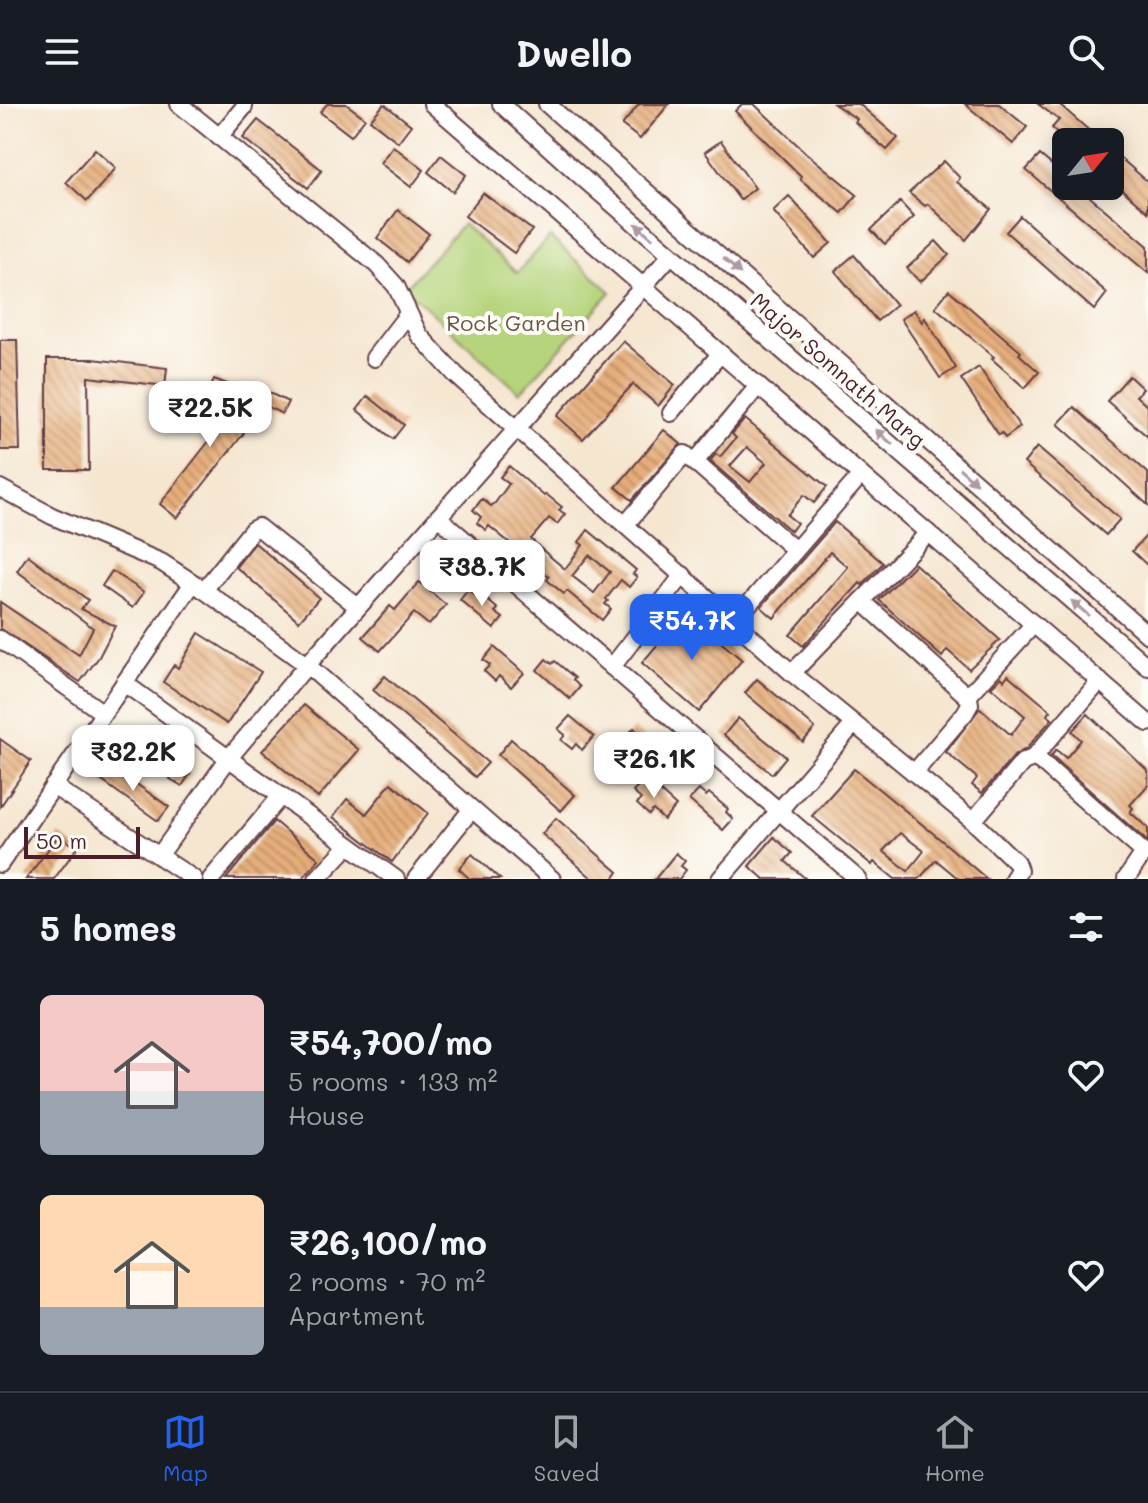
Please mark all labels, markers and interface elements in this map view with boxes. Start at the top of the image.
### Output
text: Dwello [516,29,632,76]
icon: menu [40,30,84,74]
icon: search [1064,30,1108,74]
north arrow [1052,128,1124,200]
map controls [1052,128,1124,200]
one-way arrow [635,223,655,240]
one-way arrow [722,257,742,274]
street label: Major Somnath Marg [745,286,932,454]
park label: Rock Garden [446,308,586,337]
pin: ₹22.5K [145,381,275,449]
text: ₹22.5K [167,390,253,424]
one-way arrow [874,429,893,447]
one-way arrow [958,467,978,484]
pin: ₹38.7K [417,540,547,608]
text: ₹38.7K [438,549,526,583]
pin: ₹54.7K [627,594,757,662]
one-way arrow [1071,600,1091,617]
text: ₹54.7K [648,603,736,637]
pin: ₹32.2K [68,725,198,793]
pin: ₹26.1K [589,732,719,800]
text: ₹32.2K [90,734,177,768]
text: ₹26.1K [612,741,696,775]
scale bar [24,823,140,859]
text: 50 m [36,826,87,855]
text: 5 homes [40,905,177,950]
icon: filters [1064,905,1108,949]
text: ₹54,700/mo [288,1019,493,1064]
icon: home [104,1027,200,1123]
icon: heart [1064,1053,1108,1097]
text: 5 rooms · 133 m² [288,1064,498,1098]
text: House [288,1098,365,1132]
text: ₹26,100/mo [288,1219,487,1264]
icon: home [104,1227,200,1323]
icon: heart [1064,1253,1108,1297]
text: 2 rooms · 70 m² [288,1264,485,1298]
text: Apartment [288,1298,425,1332]
tab: Map [163,1410,208,1487]
tab: Saved [534,1410,599,1487]
tab: Home [925,1410,985,1487]

